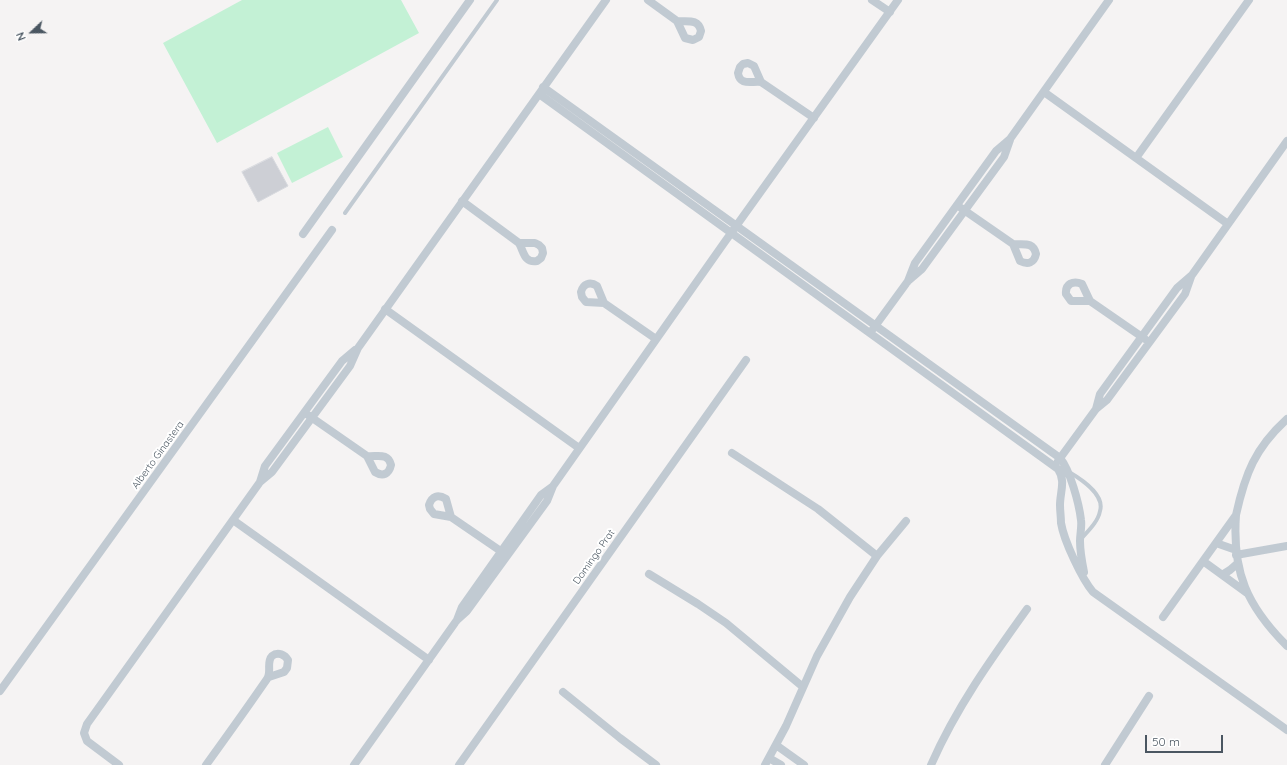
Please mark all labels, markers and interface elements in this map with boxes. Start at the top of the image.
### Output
north arrow [12,12,52,52]
text: N [13,30,29,43]
street label: Alberto Ginastera [129,419,187,491]
street label: Domingo Prat [571,527,617,587]
scale bar [1147,727,1225,753]
text: 50 m [1152,734,1180,749]

